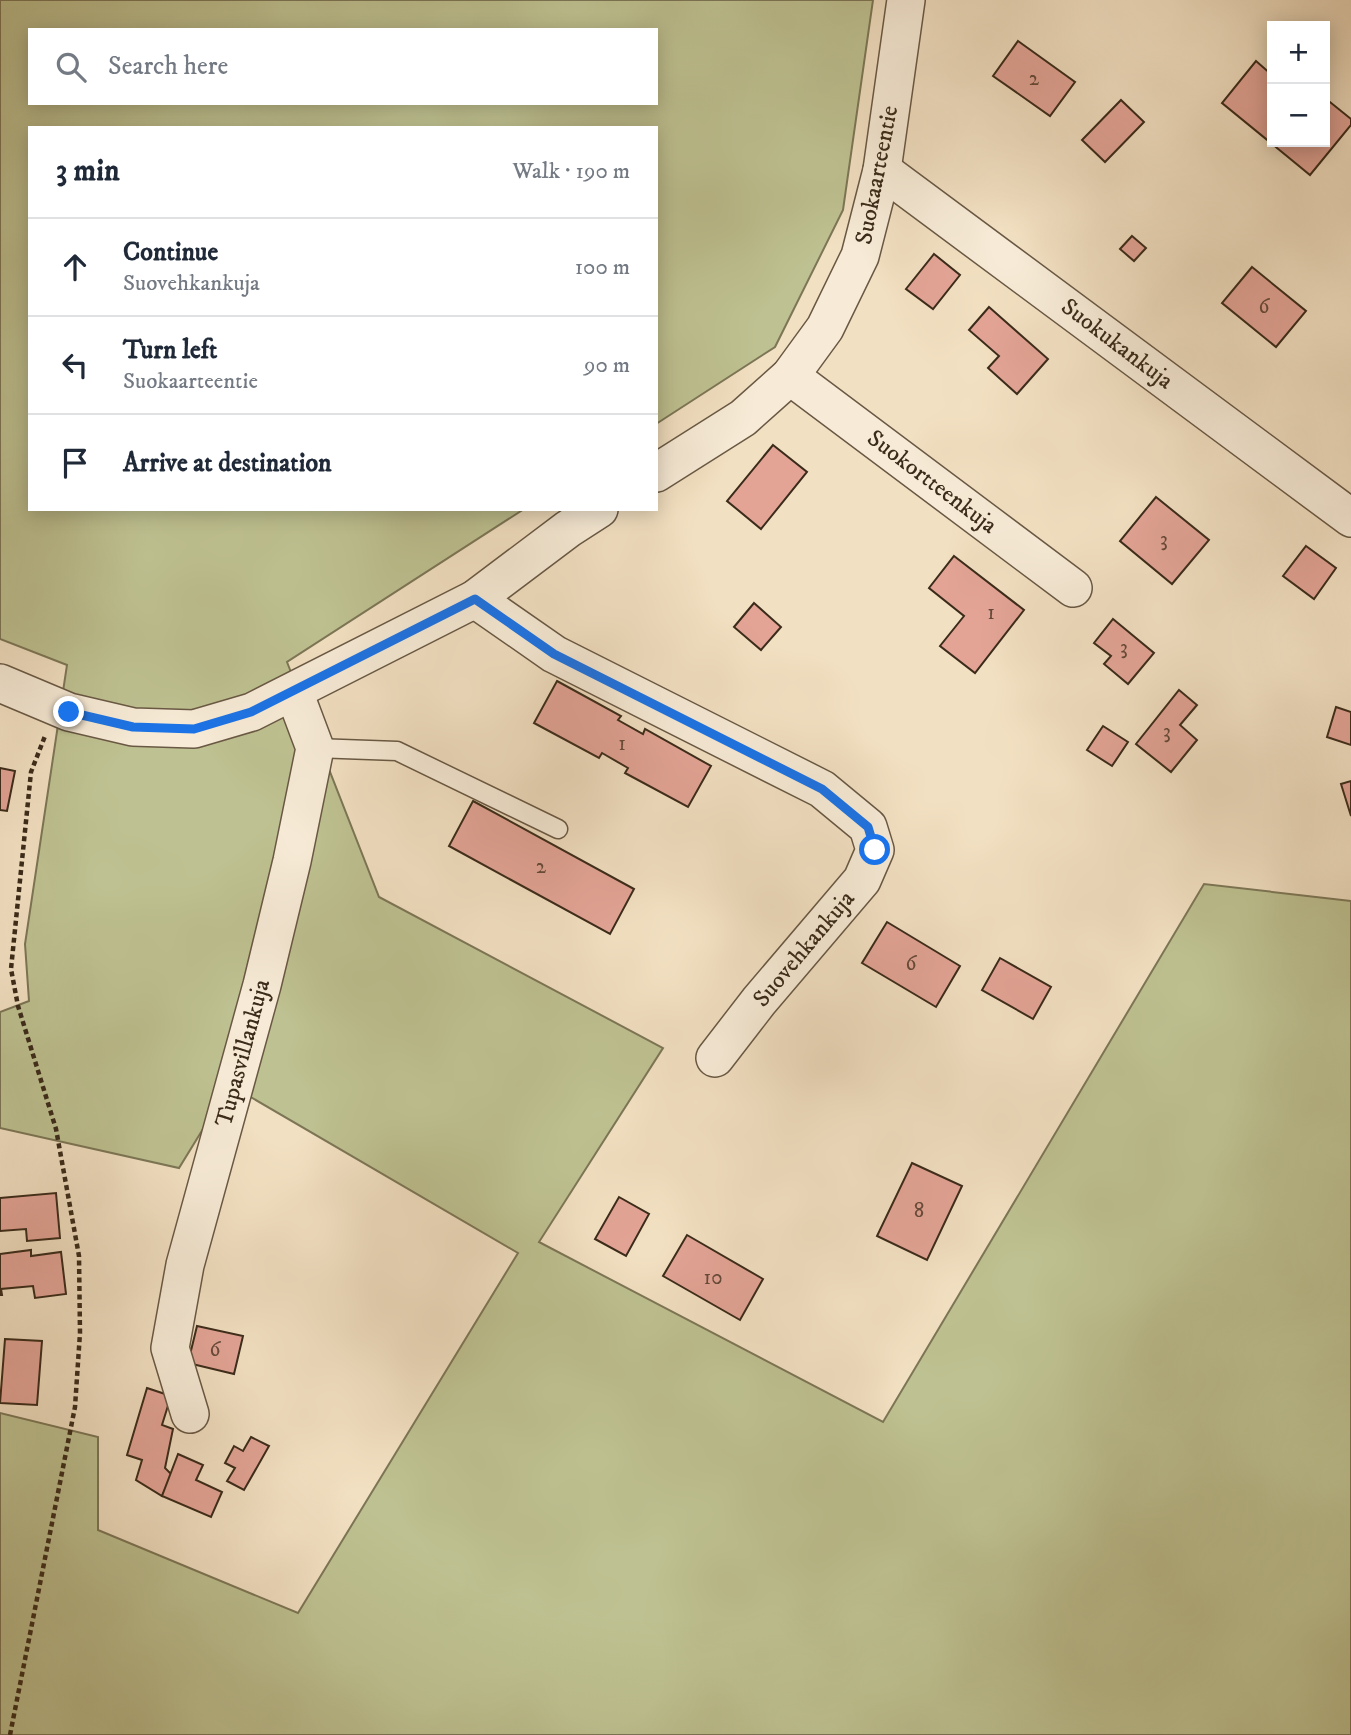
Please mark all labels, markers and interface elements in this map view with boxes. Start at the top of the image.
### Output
map controls [1267,21,1330,147]
button: + [1267,21,1330,84]
search box [28,28,658,105]
icon: search [52,48,90,86]
text: Search here [108,50,228,83]
house number: 2 [1029,66,1040,92]
button: − [1267,84,1330,147]
street label: Suokaarteentie [849,103,905,247]
text: 3 min [56,153,120,190]
text: Walk · 190 m [512,157,630,186]
text: Continue [123,236,218,269]
icon: ahead [56,248,94,286]
text: 100 m [575,253,630,282]
text: Suovehkankuja [123,269,260,298]
street label: Suokukankuja [1055,292,1180,397]
house number: 6 [1259,294,1271,320]
text: Turn left [123,334,217,367]
icon: left [56,346,94,384]
text: 90 m [584,351,630,380]
text: Suokaarteentie [123,367,258,396]
street label: Suokortteenkuja [861,423,1004,541]
icon: arrive [56,444,94,482]
text: Arrive at destination [123,447,332,480]
house number: 3 [1160,527,1168,553]
house number: 1 [987,600,995,626]
house number: 3 [1120,635,1128,661]
route end [53,696,84,727]
house number: 3 [1163,719,1171,745]
house number: 1 [618,731,626,757]
route start [859,834,890,865]
house number: 2 [536,854,547,880]
street label: Suovehkankuja [747,884,862,1013]
house number: 6 [906,951,918,977]
street label: Tupasvillankuja [209,975,277,1130]
house number: 8 [914,1198,924,1224]
house number: 10 [704,1265,722,1291]
house number: 6 [210,1337,222,1363]

